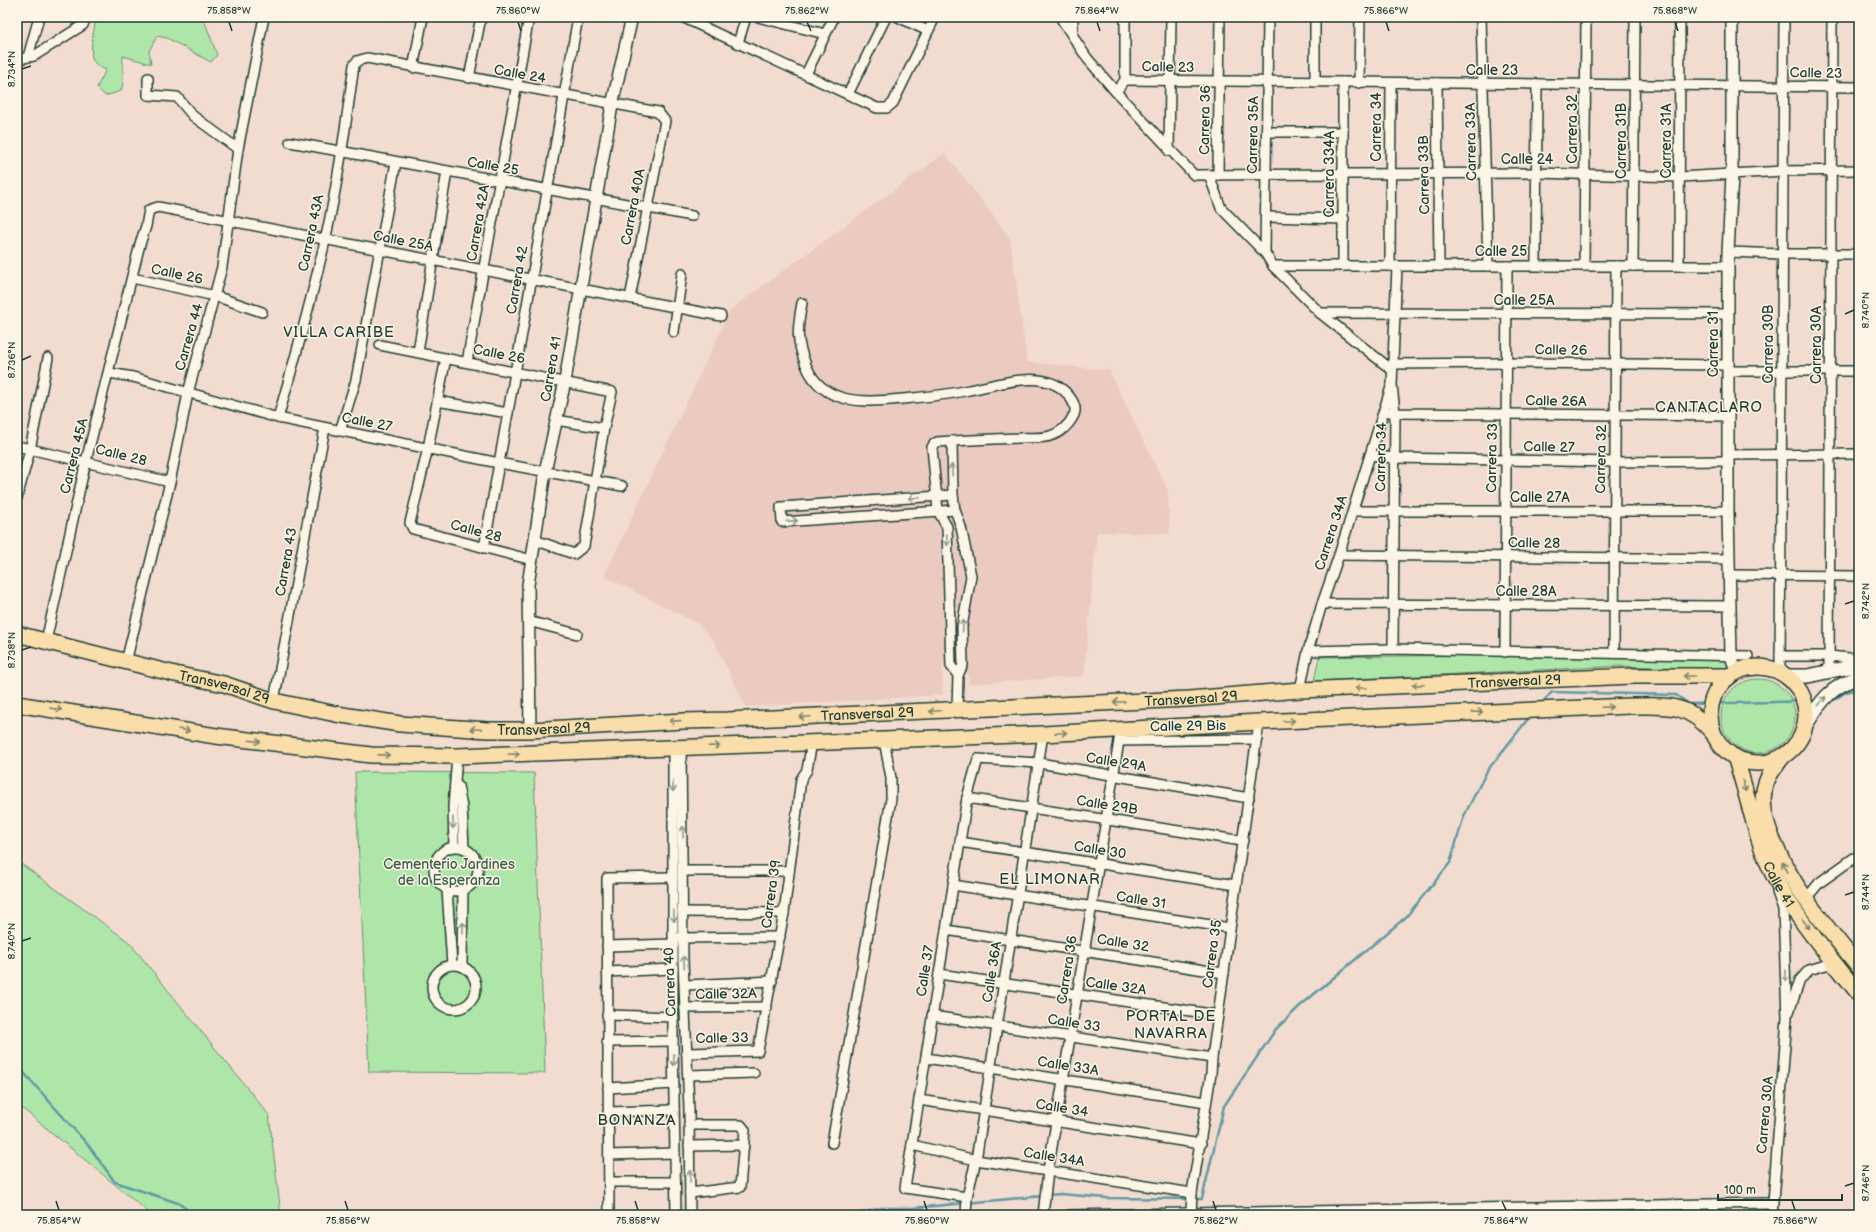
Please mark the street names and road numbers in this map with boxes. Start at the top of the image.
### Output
street label: Calle 23 [1142,58,1194,76]
street label: Calle 24 [493,61,548,87]
street label: Calle 23 [1466,62,1518,79]
street label: Calle 23 [1790,64,1842,82]
street label: Carrera 36 [1196,85,1214,155]
street label: Carrera 34 [1368,92,1385,162]
street label: Carrera 32 [1564,94,1581,164]
street label: Carrera 35A [1244,96,1262,174]
street label: Carrera 33A [1462,102,1480,181]
street label: Carrera 31B [1613,103,1630,179]
street label: Carrera 31A [1658,103,1675,179]
street label: Carrera 334A [1321,130,1338,217]
street label: Carrera 33B [1415,135,1433,215]
street label: Calle 24 [1501,151,1554,168]
street label: Calle 25 [466,153,520,179]
street label: Carrera 40A [617,167,649,247]
street label: Carrera 42A [463,183,493,263]
street label: Carrera 43A [295,193,328,273]
street label: Calle 25A [371,227,435,255]
street label: Calle 25 [1475,243,1527,260]
street label: Carrera 42 [503,244,532,316]
street label: Calle 26 [149,260,205,288]
street label: Calle 25A [1494,292,1555,309]
street label: Carrera 44 [171,301,207,373]
street label: Carrera 30B [1760,304,1777,383]
street label: Carrera 30A [1808,306,1825,384]
street label: Carrera 31 [1705,311,1722,377]
street label: Carrera 41 [537,335,565,403]
street label: Calle 26 [471,341,527,367]
street label: Calle 26 [1534,341,1588,359]
street label: Calle 26A [1525,392,1587,410]
street label: Calle 27 [340,409,394,435]
street label: Carrera 45A [56,416,92,496]
street label: Carrera 34 [1372,422,1390,492]
street label: Carrera 33 [1483,423,1501,493]
street label: Carrera 32 [1592,423,1610,494]
street label: Calle 27 [1523,438,1575,456]
street label: Calle 28 [93,440,149,470]
street label: Calle 27A [1510,489,1570,506]
street label: Carrera 34A [1311,493,1351,573]
street label: Calle 28 [448,516,504,546]
street label: Carrera 43 [272,526,300,598]
street label: Calle 28 [1508,534,1560,552]
street label: Calle 28A [1495,583,1557,600]
street label: Transversal 29 [178,667,272,707]
street label: Transversal 29 [1468,671,1562,691]
street label: Transversal 29 [1144,687,1238,710]
street label: Transversal 29 [820,703,914,724]
street label: Calle 29 Bis [1150,717,1226,735]
street label: Transversal 29 [497,718,591,739]
street label: Calle 29A [1085,749,1148,775]
street label: Calle 29B [1075,792,1139,818]
street label: Calle 30 [1073,837,1127,863]
street label: Carrera 39 [758,859,784,929]
street label: Calle 41 [1760,859,1799,910]
street label: Calle 31 [1115,888,1167,912]
street label: Carrera 35 [1199,919,1225,989]
street label: Calle 32 [1096,930,1151,956]
street label: Carrera 36 [1053,934,1081,1006]
street label: Calle 36A [979,940,1005,1004]
street label: Calle 37 [913,944,937,998]
street label: Carrera 40 [660,947,680,1017]
street label: Calle 32A [1084,973,1148,999]
street label: Calle 32A [695,985,757,1003]
street label: Calle 33 [1046,1010,1102,1036]
street label: Calle 33 [695,1029,749,1047]
street label: Calle 33A [1036,1053,1100,1079]
street label: Carrera 30A [1753,1075,1777,1155]
street label: Calle 34 [1034,1095,1090,1121]
street label: Calle 34A [1022,1144,1086,1170]

